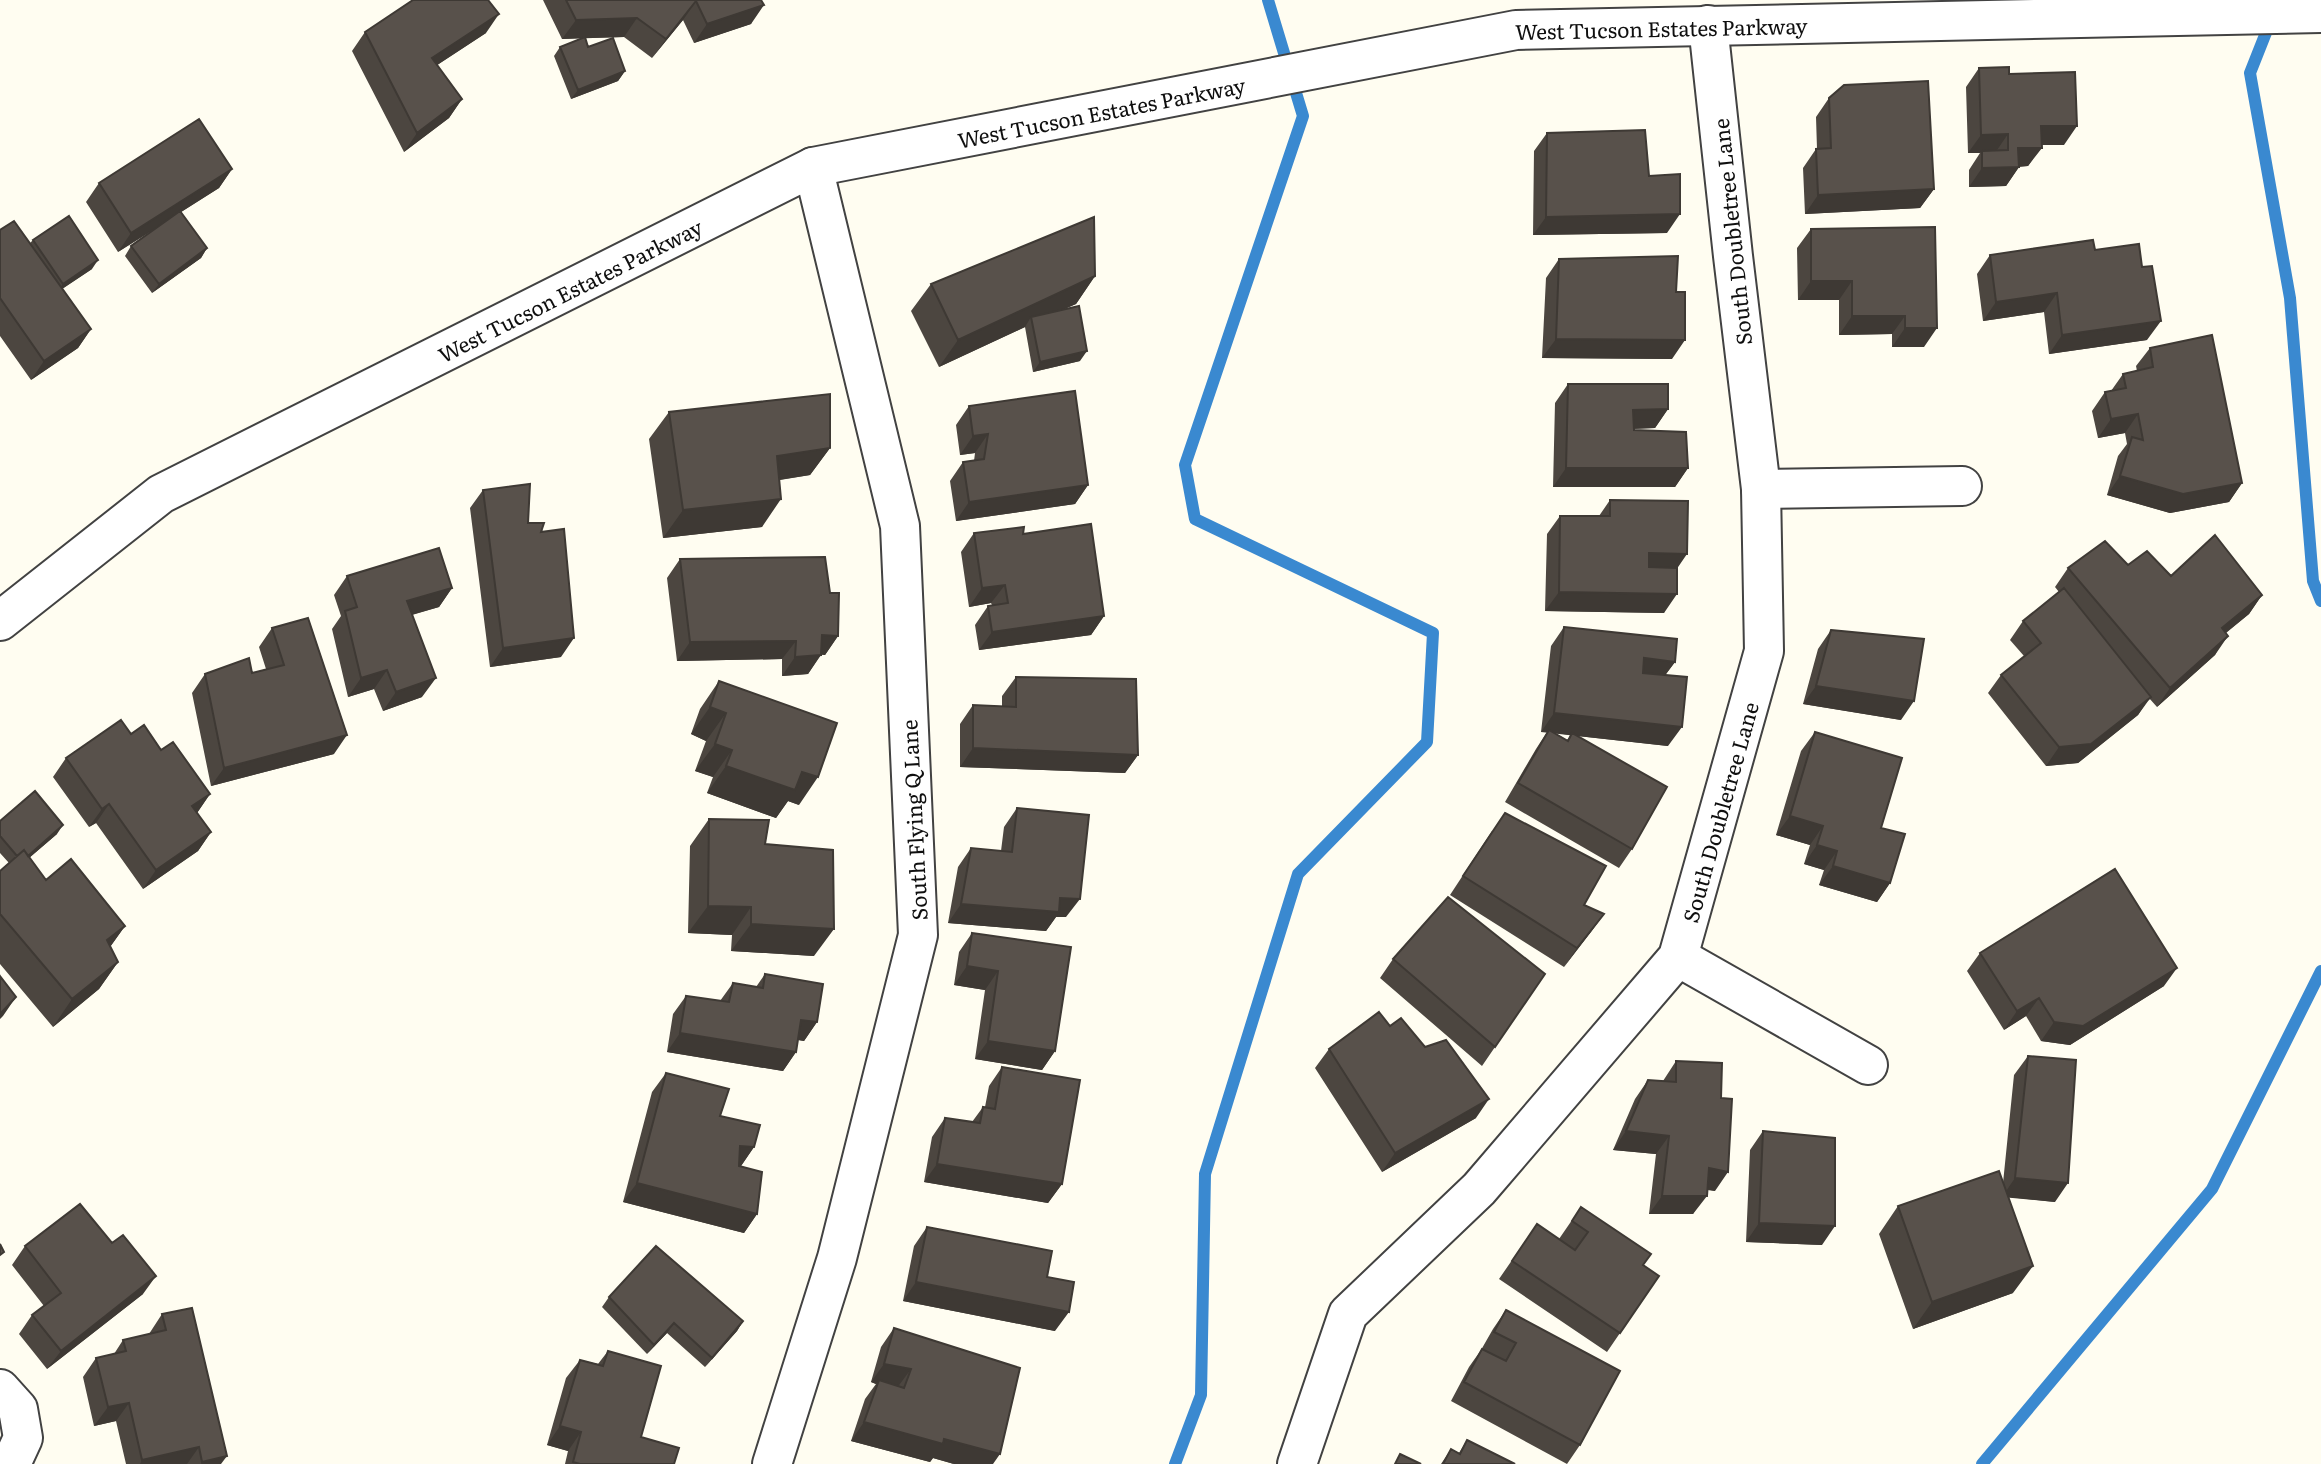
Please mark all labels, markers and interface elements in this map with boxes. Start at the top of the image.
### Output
street label: West Tucson Estates Parkway [1515,8,1809,46]
street label: West Tucson Estates Parkway [955,67,1249,154]
street label: South Doubletree Lane [1704,117,1758,347]
street label: West Tucson Estates Parkway [432,209,708,369]
street label: South Doubletree Lane [1673,698,1765,926]
street label: South Flying Q Lane [892,719,934,921]

